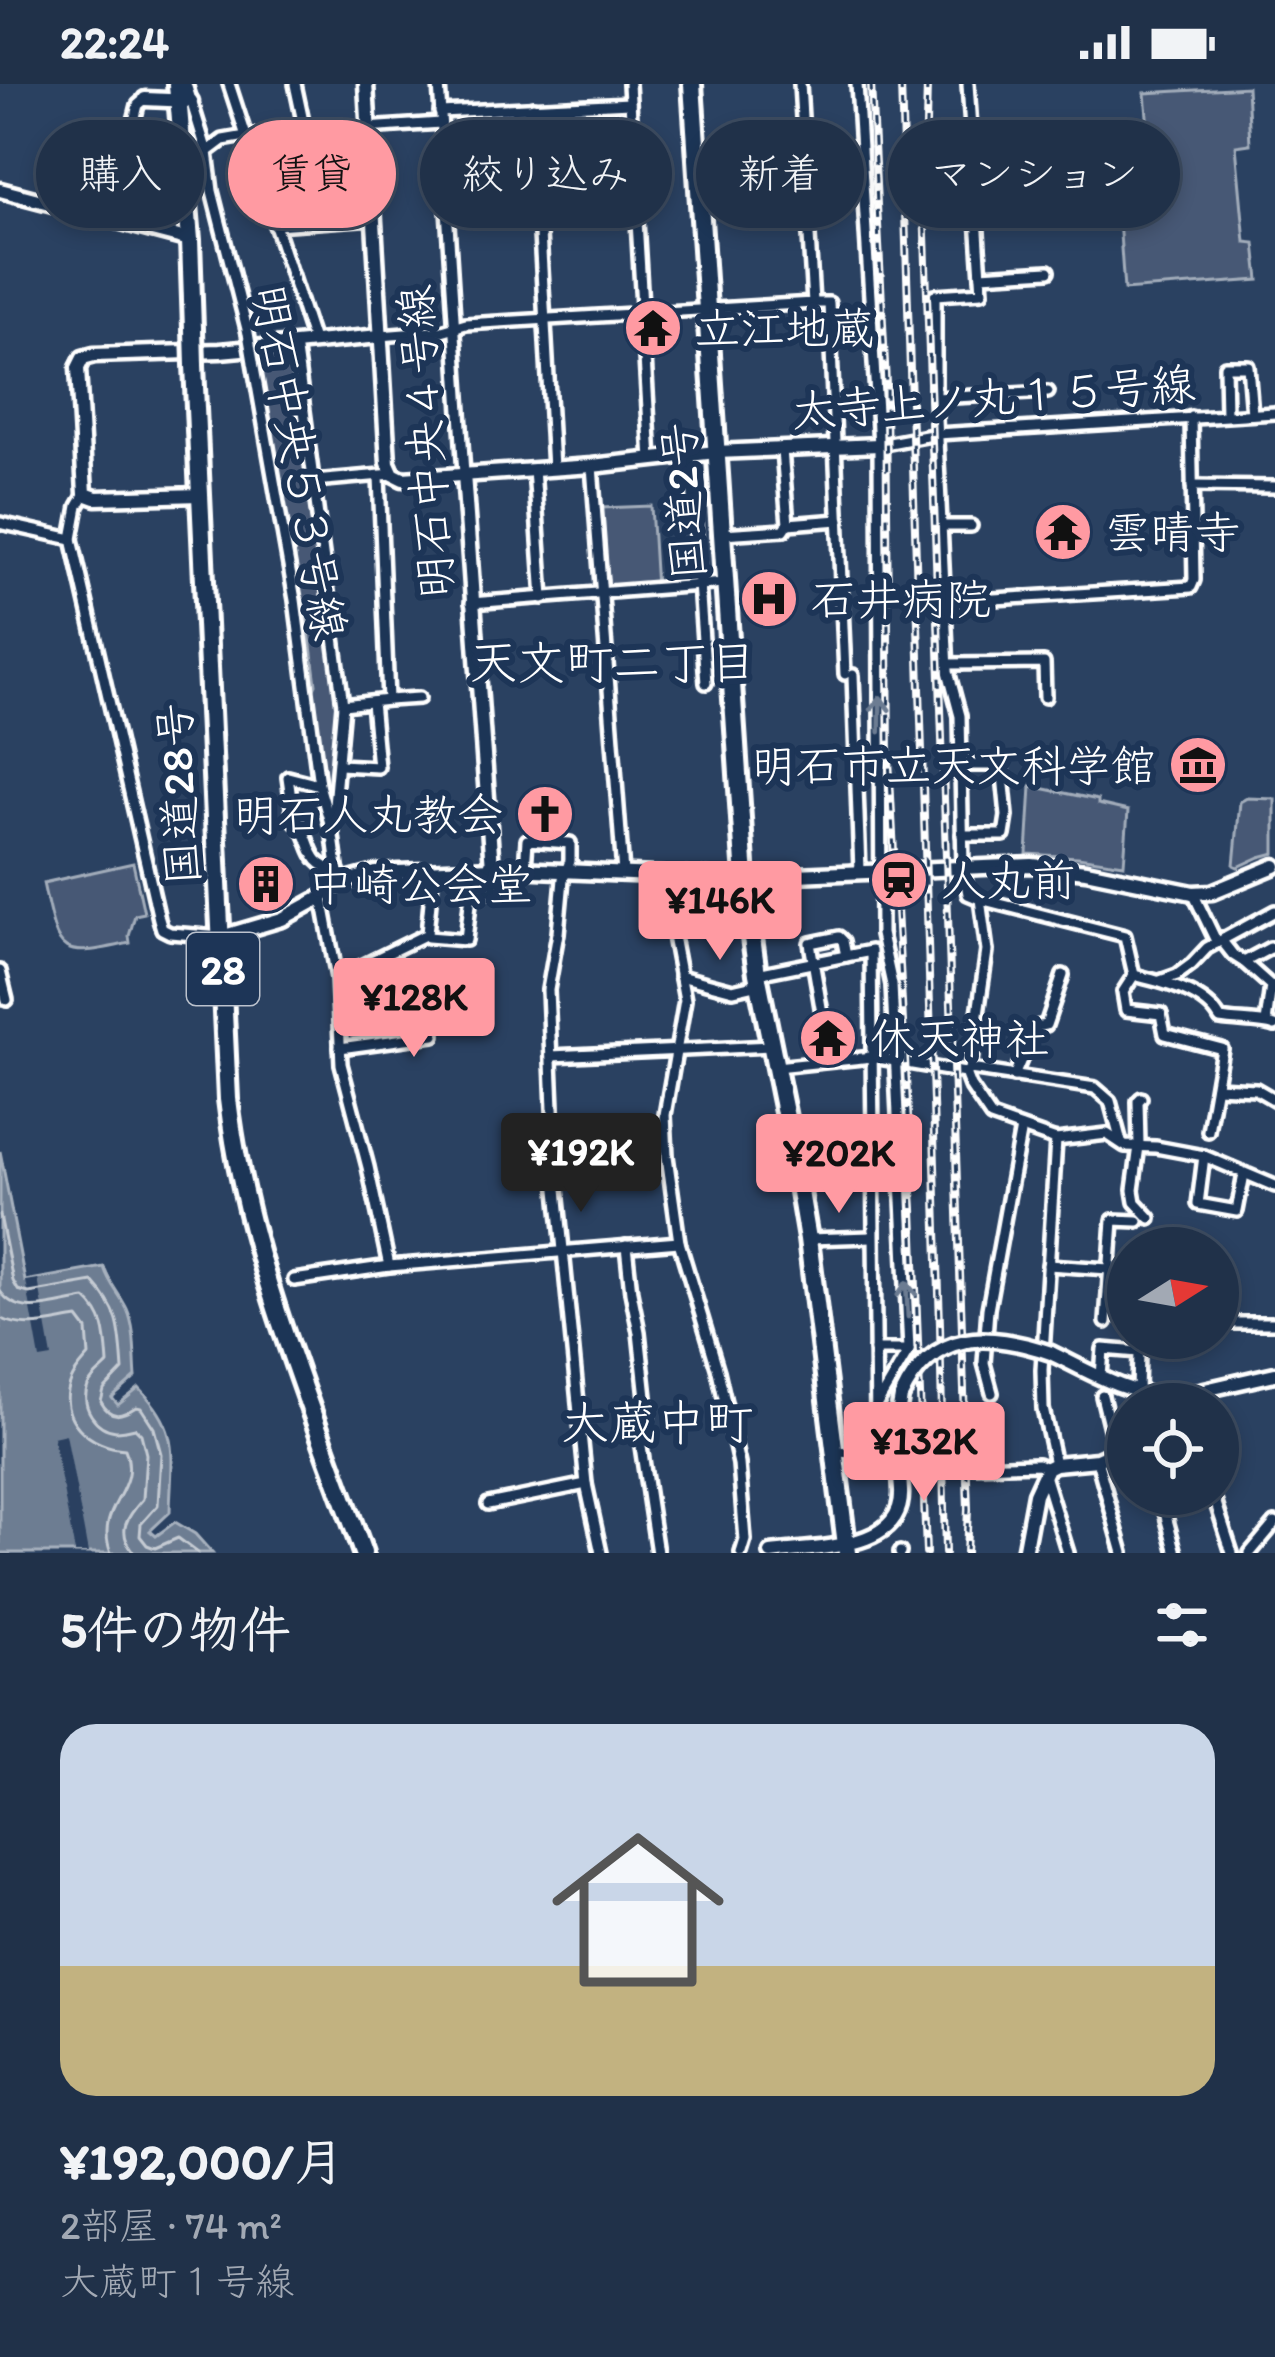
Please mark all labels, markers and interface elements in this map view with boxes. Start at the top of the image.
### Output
text: 22:24 [60,15,169,69]
chip: 購入 [36,120,204,228]
chip: 賃貸 [228,120,396,228]
chip: 絞り込み [420,120,672,228]
chip: 新着 [696,120,864,228]
chip: マンション [888,120,1180,228]
street label: 明石中央５３号線 [242,280,358,644]
street label: 明石中央４号線 [387,283,463,601]
temple icon: 立江地蔵 [622,297,684,359]
place label: 立江地蔵 [695,301,875,355]
street label: 太寺上ノ丸１５号線 [789,356,1197,438]
street label: 国道2号 [651,420,715,582]
temple icon: 雲晴寺 [1032,501,1094,563]
place label: 雲晴寺 [1105,505,1240,559]
hospital icon: 石井病院 [738,568,800,630]
place label: 石井病院 [811,572,991,626]
district label: 天文町二丁目 [469,633,757,691]
one-way arrow [869,695,892,734]
street label: 国道28号 [146,701,210,887]
museum icon: 明石市立天文科学館 [1167,734,1229,796]
place label: 明石市立天文科学館 [751,738,1156,792]
church icon: 明石人丸教会 [514,783,576,845]
place label: 明石人丸教会 [233,787,503,841]
station icon: 人丸前 [868,849,930,911]
building icon: 中崎公会堂 [235,853,297,915]
place label: 人丸前 [941,853,1076,907]
place label: 中崎公会堂 [308,857,533,911]
pin: ¥146K [636,861,804,963]
text: ¥146K [666,876,774,923]
road number: 28 [187,933,259,1005]
pin: ¥128K [330,958,498,1060]
text: ¥128K [361,973,467,1020]
temple icon: 休天神社 [797,1007,859,1069]
place label: 休天神社 [870,1011,1050,1065]
pin: ¥192K [497,1113,665,1215]
pin: ¥202K [755,1114,923,1216]
text: ¥192K [528,1128,634,1175]
text: ¥202K [783,1129,895,1176]
north arrow [1107,1227,1239,1359]
map controls [1107,1227,1239,1515]
one-way arrow [895,1280,918,1319]
button: locate [1107,1383,1239,1515]
district label: 大蔵中町 [561,1393,753,1451]
pin: ¥132K [840,1402,1008,1504]
text: ¥132K [871,1417,977,1464]
icon: filters [1149,1592,1215,1658]
text: 5件の物件 [60,1599,291,1660]
icon: home [530,1802,746,2018]
text: ¥192,000/月 [60,2131,345,2192]
text: 2部屋 · 74 m² [60,2202,282,2249]
text: 大蔵町１号線 [60,2258,294,2305]

